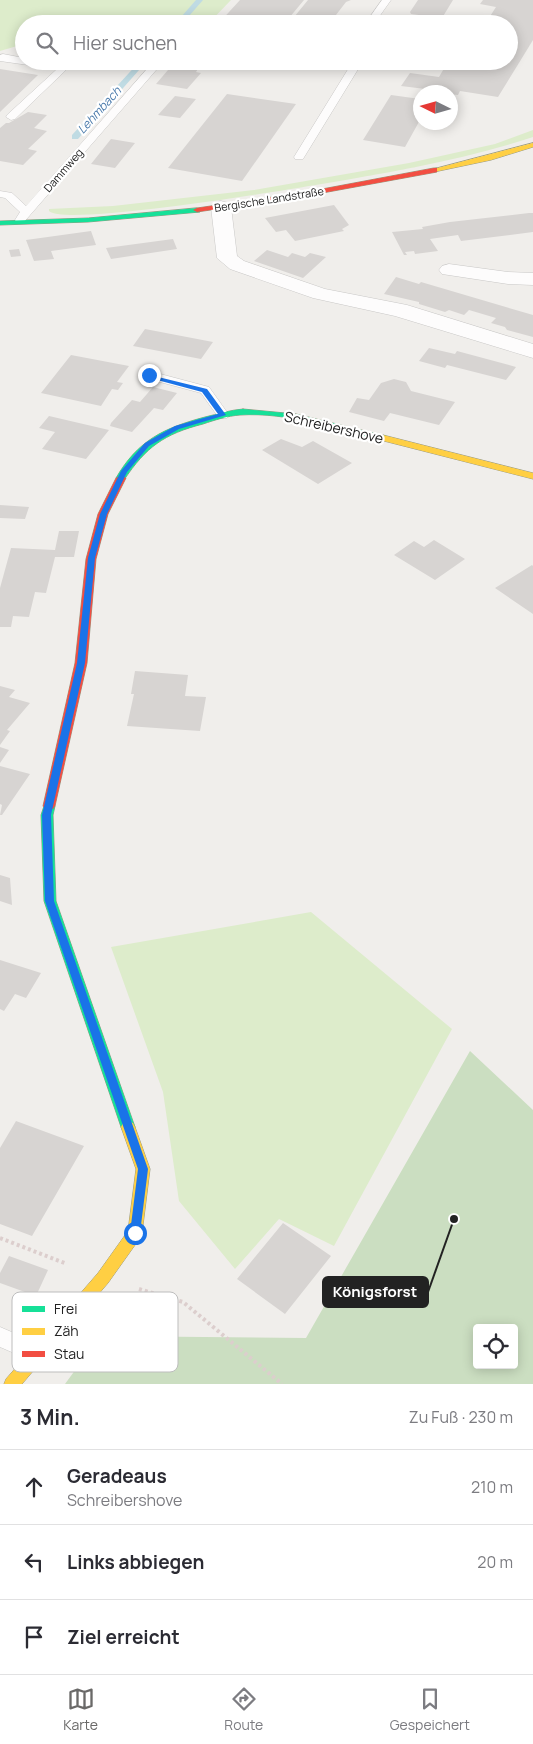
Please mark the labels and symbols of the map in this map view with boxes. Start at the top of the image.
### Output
water label: Lehmbach [73,82,125,137]
north arrow [413,85,458,130]
street label: Dammweg [40,145,86,195]
street label: Bergische Landstraße [213,183,325,215]
route end [138,364,161,387]
street label: Schreibershove [283,406,385,448]
route start [124,1222,147,1245]
callout: Königsforst [323,1277,428,1307]
text: Königsforst [333,1281,417,1302]
legend [12,1292,178,1372]
text: Frei [54,1299,77,1318]
text: Zäh [54,1321,79,1340]
text: Stau [54,1344,84,1363]

